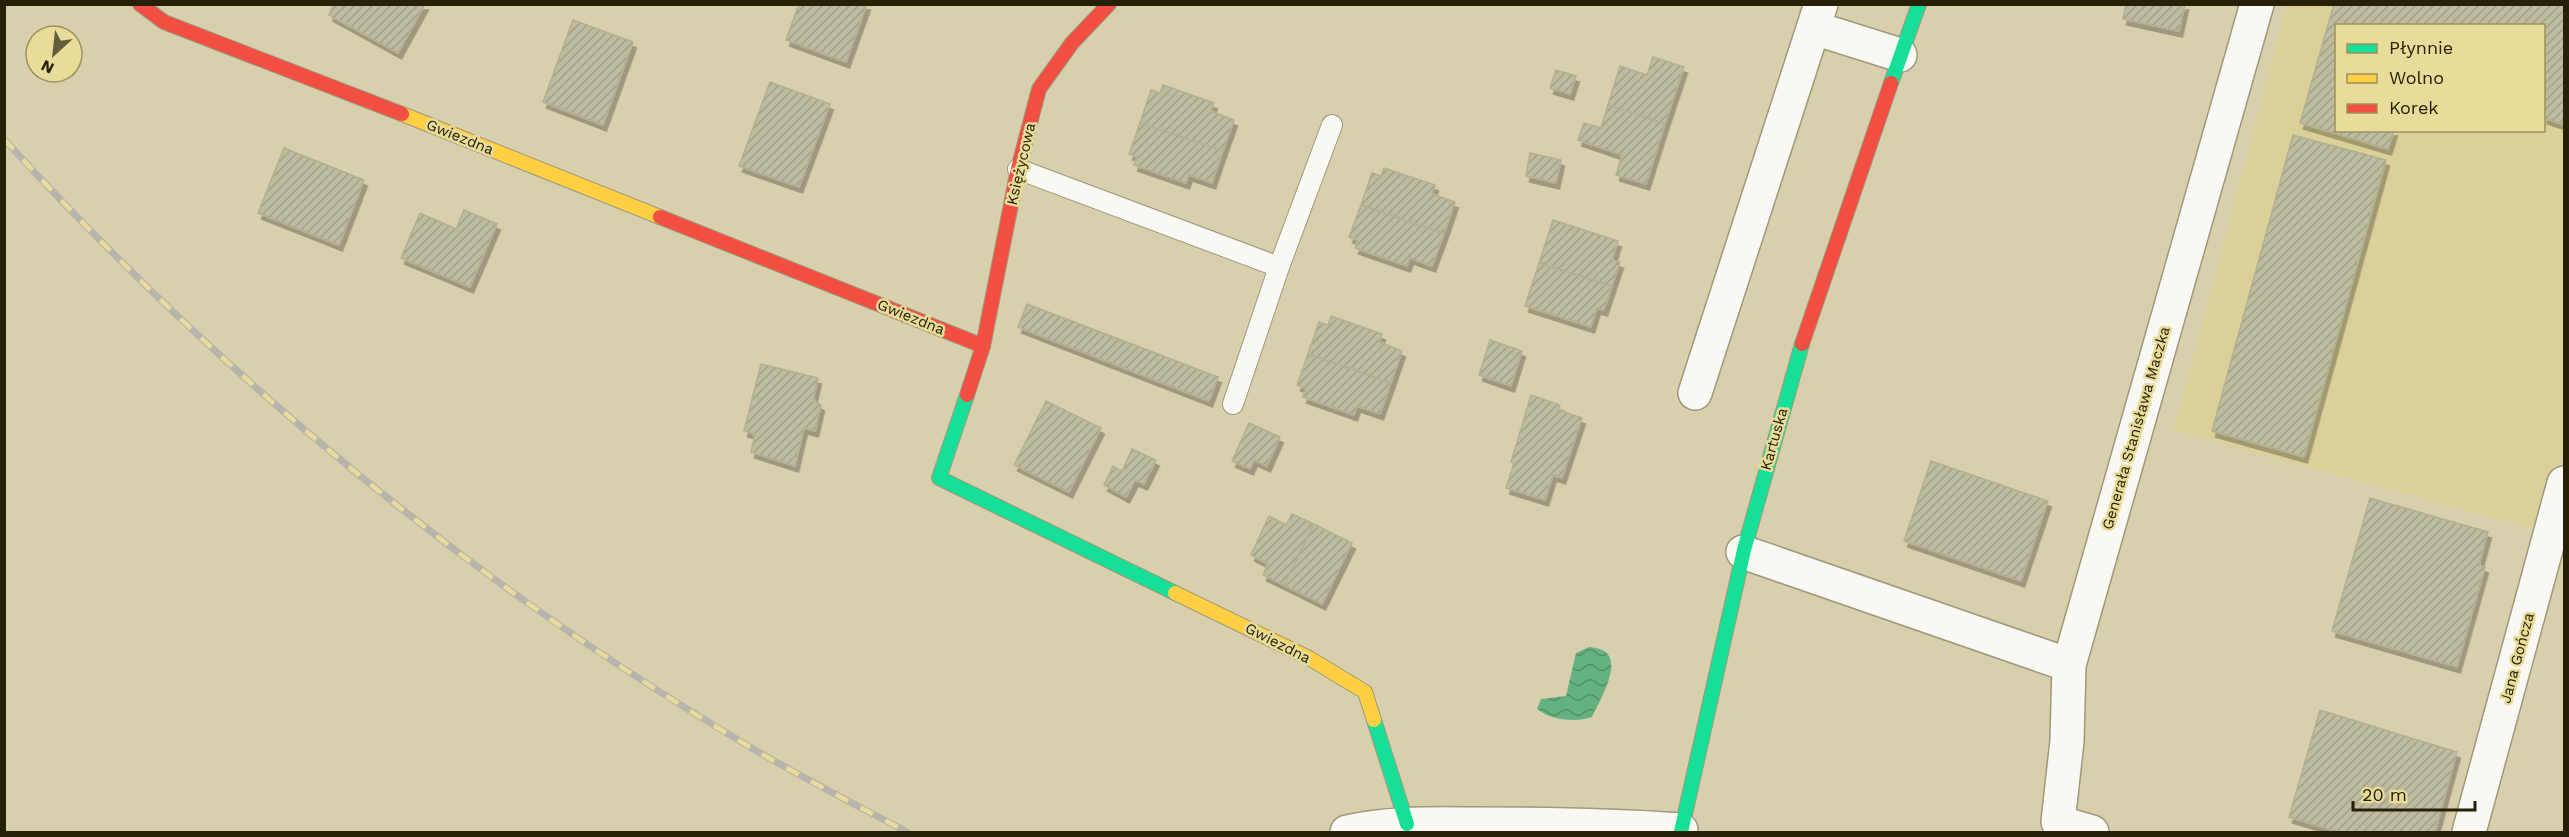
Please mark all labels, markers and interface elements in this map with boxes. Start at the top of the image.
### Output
north arrow [24,24,84,84]
legend [2335,24,2545,132]
text: Płynnie [2389,37,2453,58]
text: N [38,56,57,78]
text: Wolno [2389,67,2444,88]
text: Korek [2389,97,2439,118]
street label: Gwiezdna [424,115,497,159]
street label: Księżycowa [1003,121,1039,207]
street label: Gwiezdna [875,295,948,339]
street label: Generała Stanisława Maczka [2098,324,2174,532]
street label: Kartuska [1757,405,1792,472]
street label: Jana Gończa [2496,610,2538,705]
street label: Gwiezdna [1242,619,1314,667]
scale bar [2353,774,2474,812]
text: 20 m [2362,784,2407,805]

